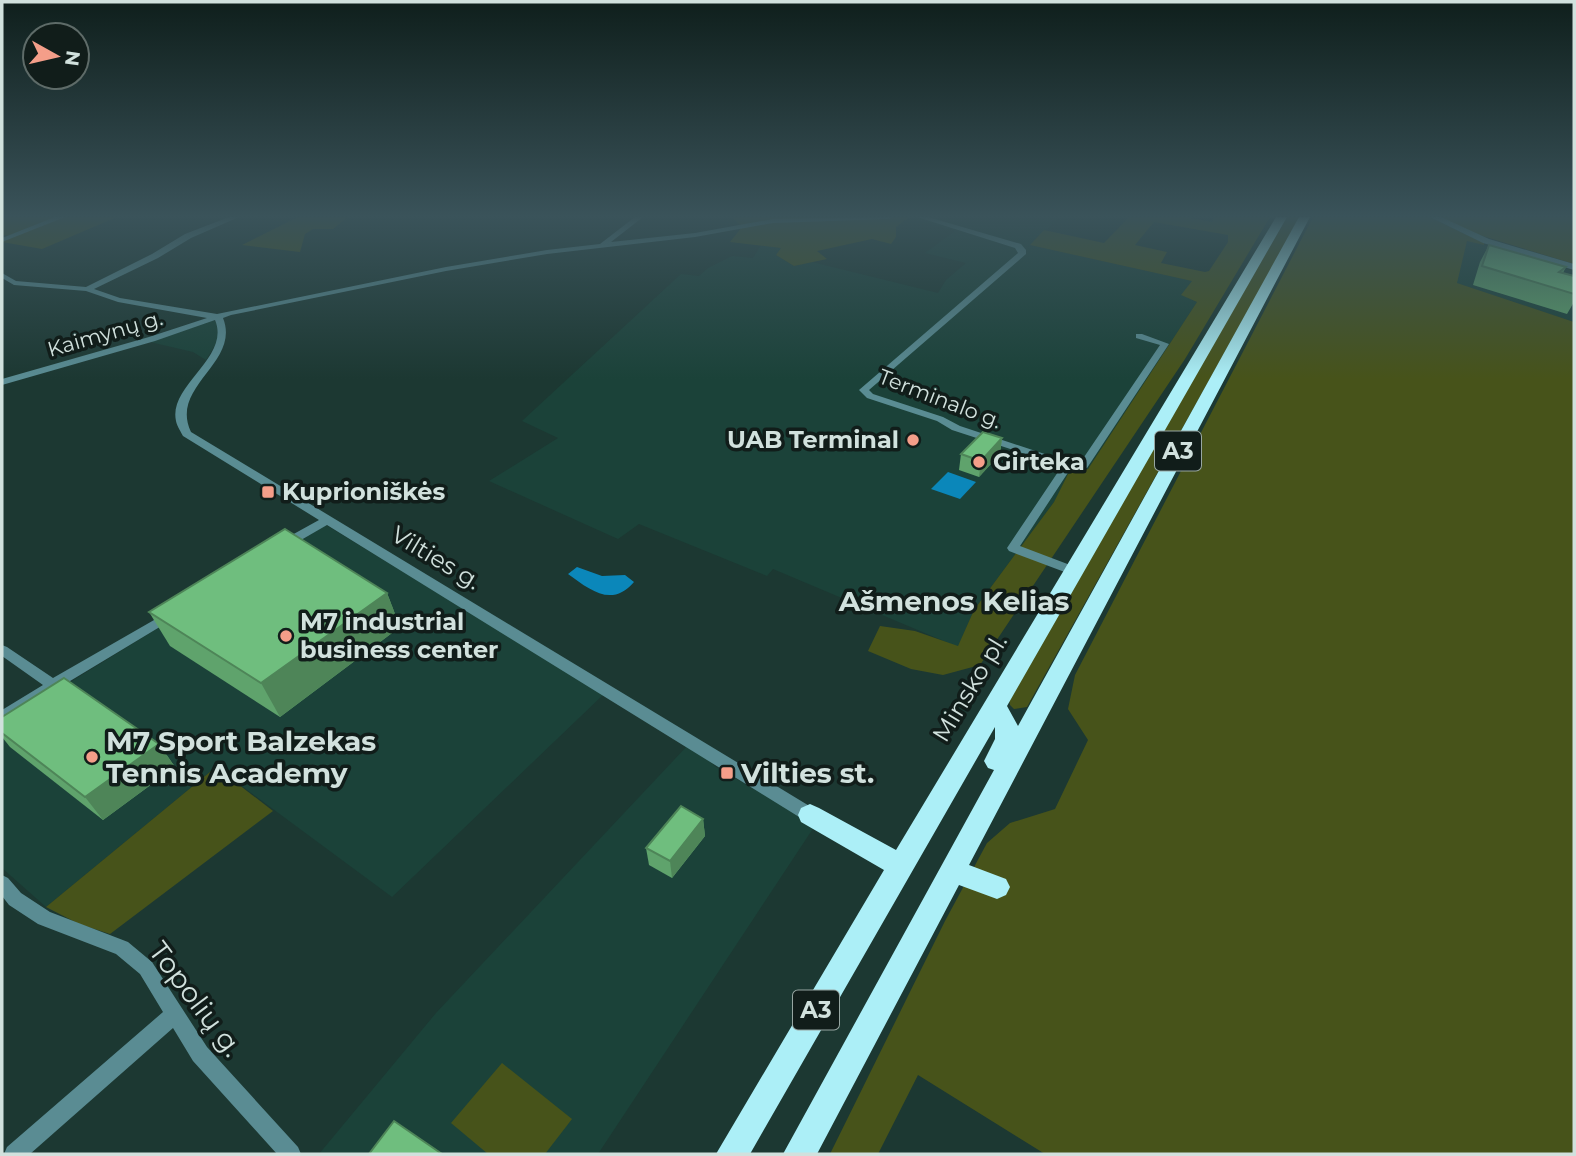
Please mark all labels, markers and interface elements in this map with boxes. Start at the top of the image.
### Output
north arrow [21,21,91,91]
text: N [60,49,85,68]
street label: Kaimynų g. [44,305,165,362]
street label: Terminalo g. [875,364,1005,433]
place label: UAB Terminal [727,425,899,454]
marker: UAB Terminal [905,432,921,448]
road number: A3 [1155,432,1201,471]
place label: Girteka [993,447,1085,476]
marker: Girteka [971,454,987,470]
place label: Kuprioniškės [282,477,445,506]
marker: Kuprioniškės [260,484,276,500]
street label: Vilties g. [386,520,486,596]
district label: Ašmenos Kelias [838,584,1069,618]
place label: M7 industrial business center [300,607,498,664]
marker: M7 industrial business center [278,628,294,644]
street label: Minsko pl. [926,629,1013,747]
place label: M7 Sport Balzekas Tennis Academy [106,724,376,790]
marker: M7 Sport Balzekas Tennis Academy [84,749,100,765]
place label: Vilties st. [740,756,874,790]
marker: Vilties st. [719,765,735,781]
street label: Topolių g. [142,935,250,1063]
road number: A3 [793,990,839,1030]

